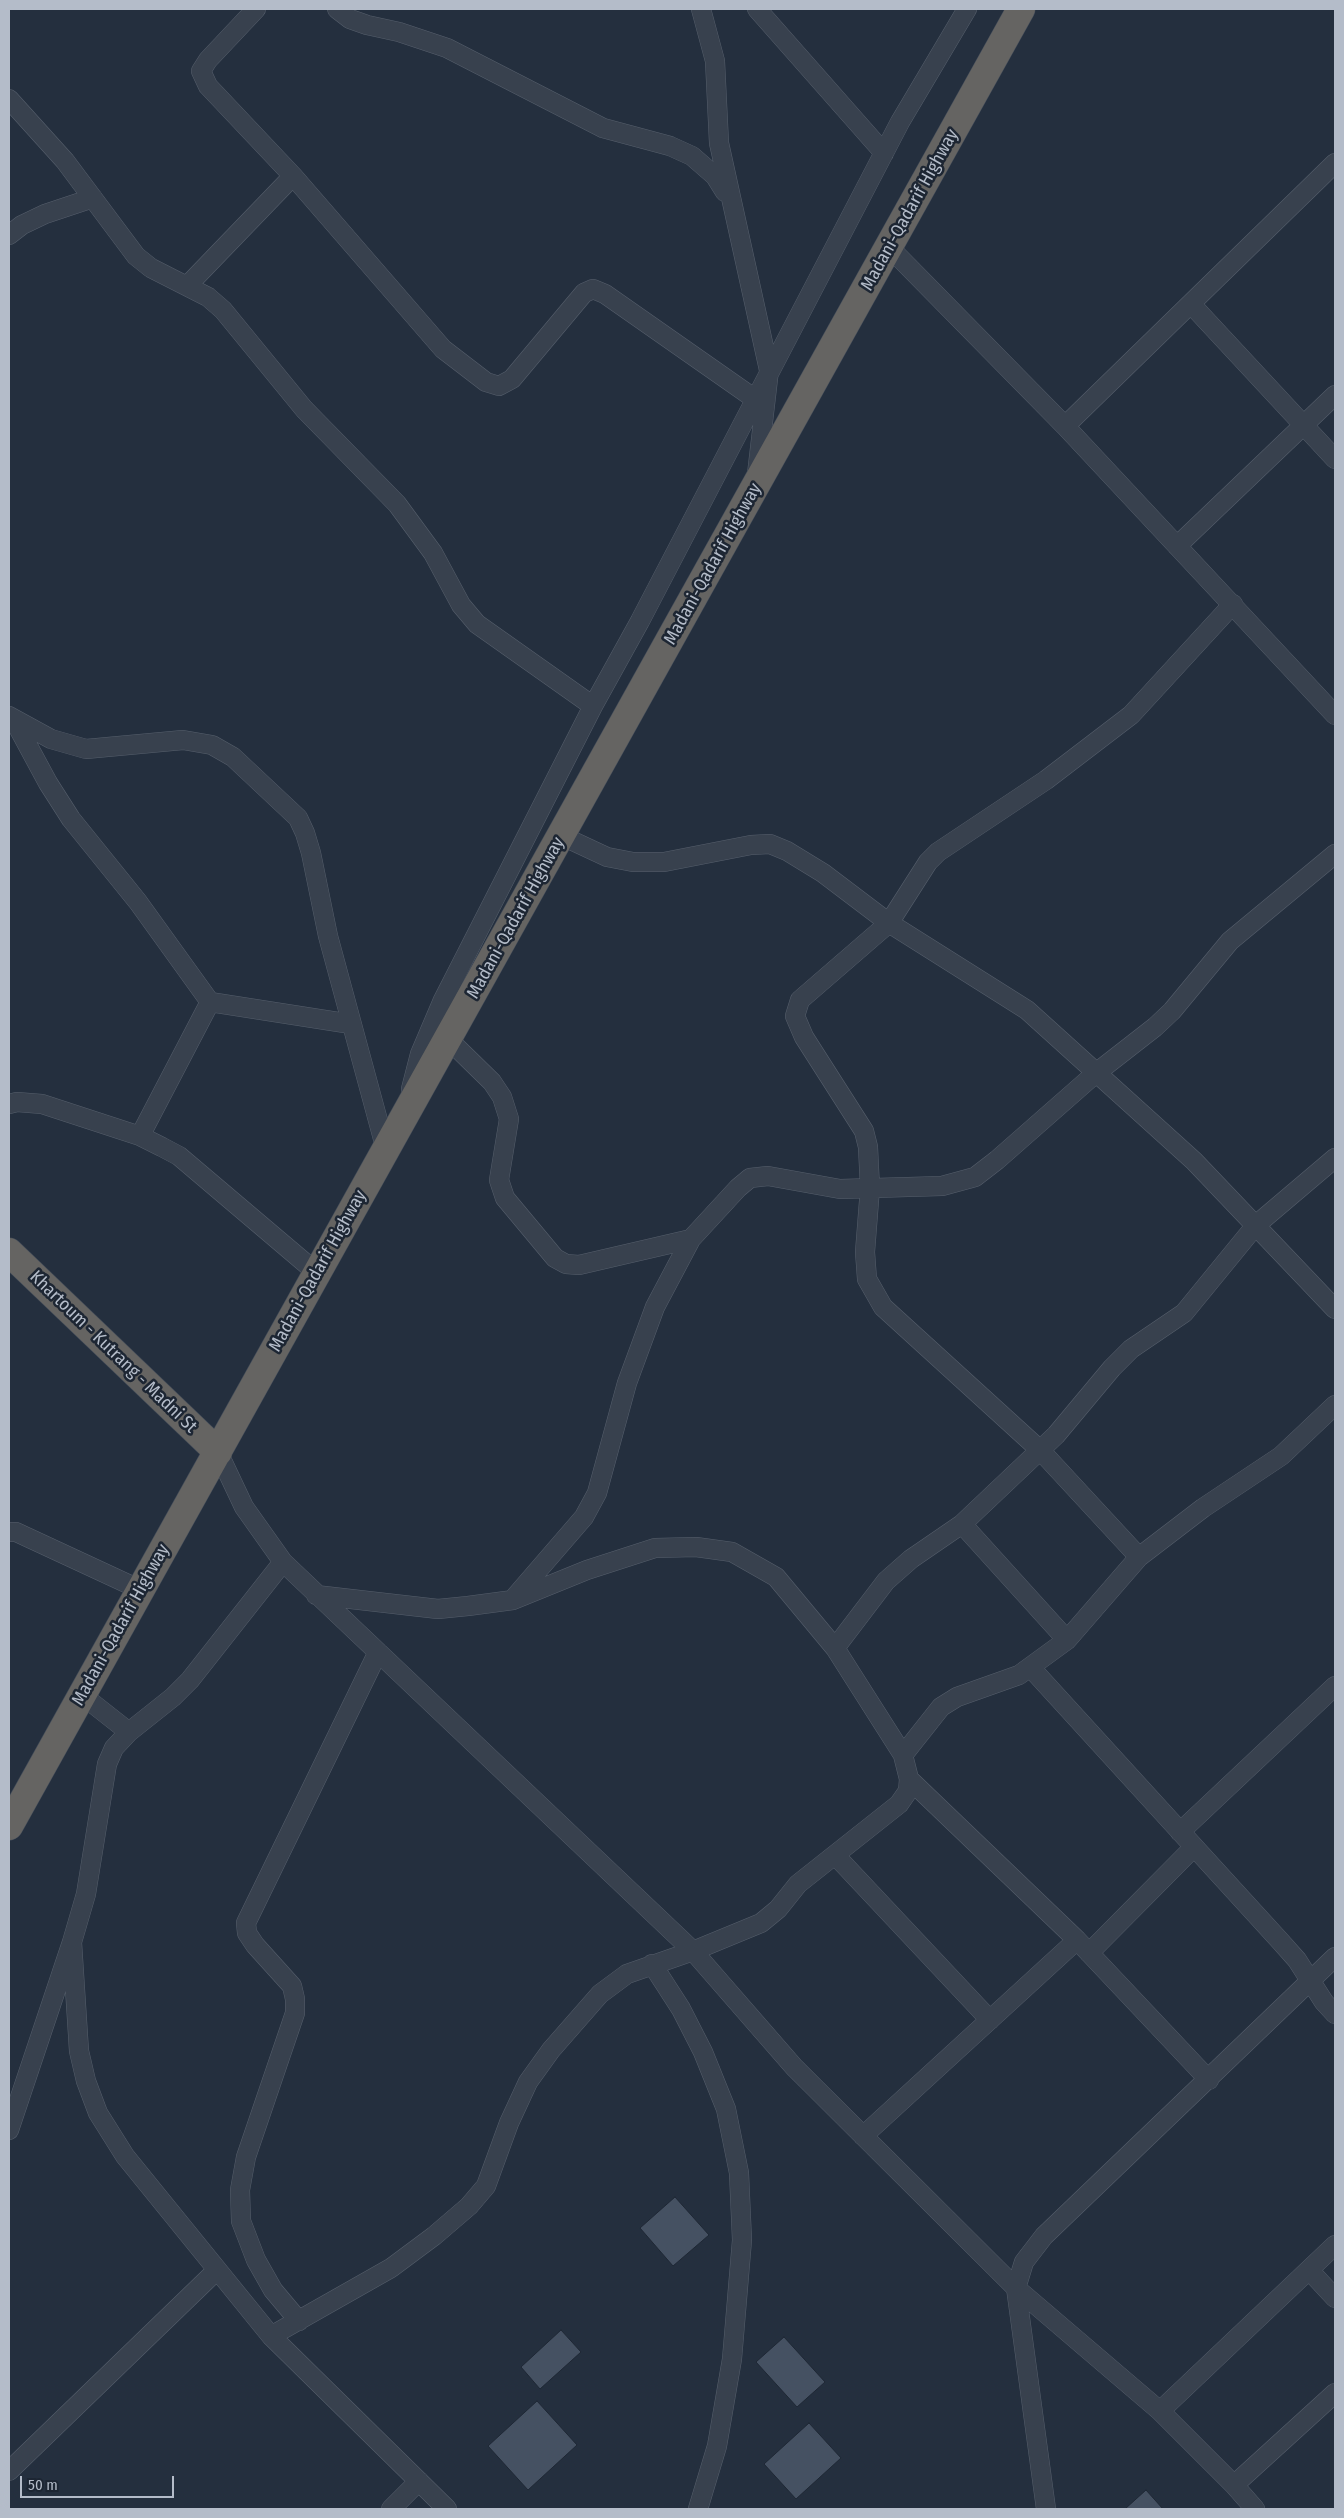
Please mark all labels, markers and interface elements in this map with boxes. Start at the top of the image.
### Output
street label: Madani-Qadarif Highway [857,126,963,294]
street label: Madani-Qadarif Highway [660,480,766,648]
street label: Madani-Qadarif Highway [463,834,569,1002]
street label: Madani-Qadarif Highway [265,1187,371,1355]
street label: Khartoum - Kutrang - Madni St [25,1266,201,1438]
street label: Madani-Qadarif Highway [68,1541,174,1709]
scale bar [22,2466,176,2498]
text: 50 m [28,2476,58,2494]

